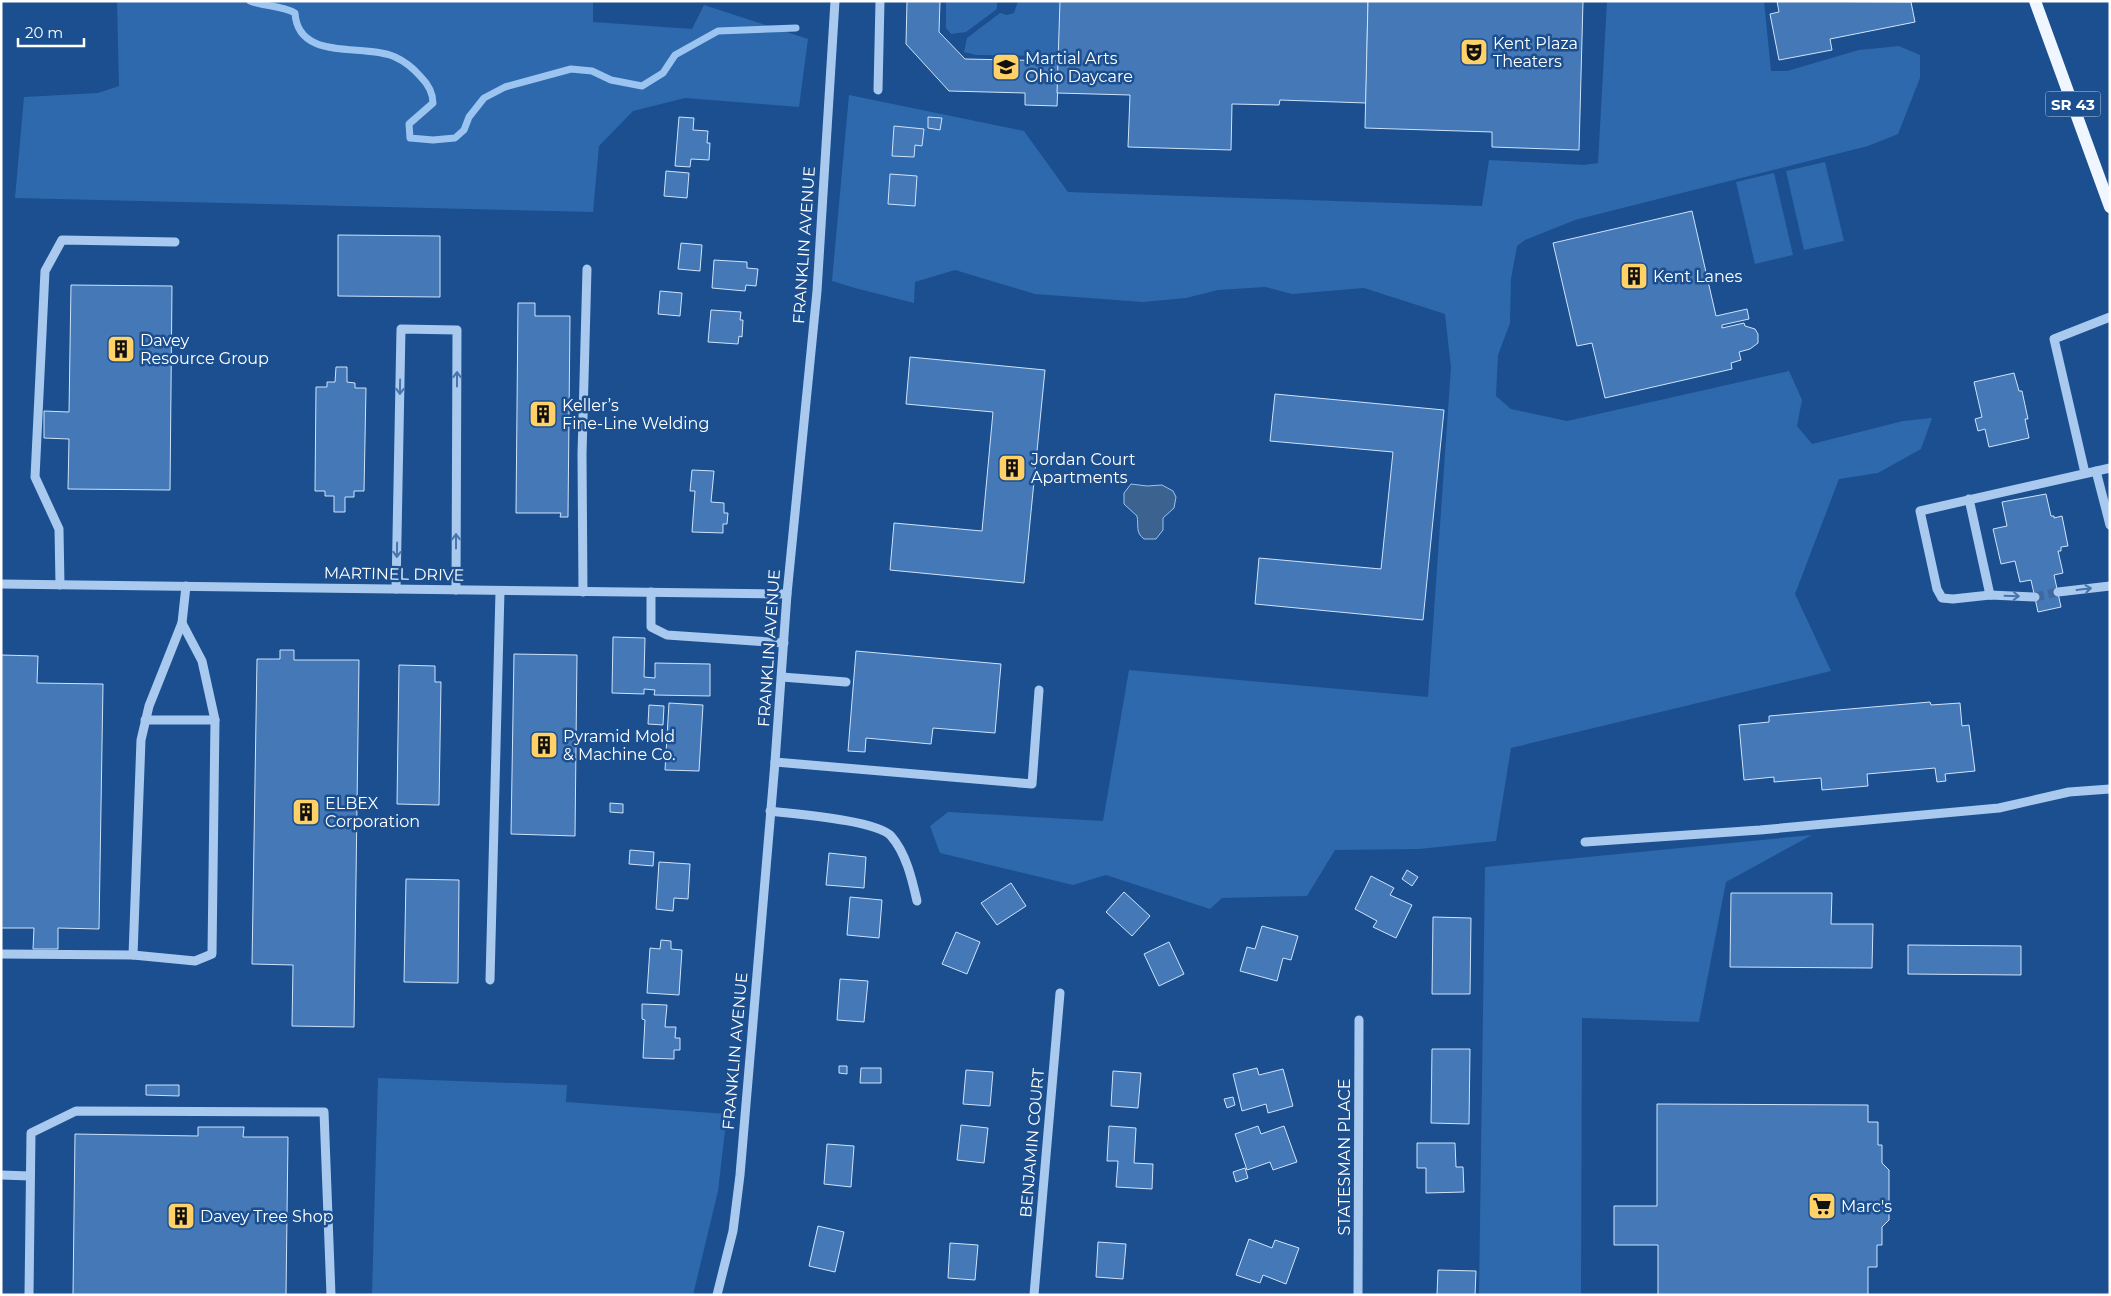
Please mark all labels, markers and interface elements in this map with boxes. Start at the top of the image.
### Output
scale bar [18,15,84,47]
text: 20 m [25,23,63,42]
place label: Kent Plaza Theaters [1493,34,1578,71]
theatre icon: Kent Plaza Theaters [1459,37,1489,67]
place label: Martial Arts Ohio Daycare [1025,49,1133,86]
school or university icon: Martial Arts Ohio Daycare [991,52,1021,82]
road number: SR 43 [2046,92,2100,116]
street label: FRANKLIN AVENUE [789,166,819,324]
building icon: Kent Lanes [1619,261,1649,291]
place label: Kent Lanes [1653,267,1743,286]
place label: Davey Resource Group [140,331,269,368]
building icon: Davey Resource Group [106,334,136,364]
one-way arrow [452,371,462,387]
one-way arrow [395,379,405,395]
place label: Keller’s Fine-Line Welding [562,396,709,433]
building icon: Keller’s Fine-Line Welding [528,399,558,429]
place label: Jordan Court Apartments [1030,450,1136,487]
building icon: Jordan Court Apartments [997,453,1027,483]
one-way arrow [451,533,461,550]
one-way arrow [392,542,401,558]
street label: MARTINEL DRIVE [324,563,464,585]
street label: FRANKLIN AVENUE [754,569,784,727]
one-way arrow [2076,584,2092,594]
one-way arrow [2004,591,2020,601]
place label: Pyramid Mold & Machine Co. [563,727,675,764]
building icon: Pyramid Mold & Machine Co. [529,730,559,760]
place label: ELBEX Corporation [325,794,420,831]
building icon: ELBEX Corporation [291,797,321,827]
street label: FRANKLIN AVENUE [719,972,751,1130]
street label: BENJAMIN COURT [1016,1067,1048,1218]
street label: STATESMAN PLACE [1335,1078,1354,1236]
supermarket icon: Marc's [1807,1191,1837,1221]
place label: Marc's [1841,1197,1892,1216]
building icon: Davey Tree Shop [166,1201,196,1231]
place label: Davey Tree Shop [200,1207,334,1226]

